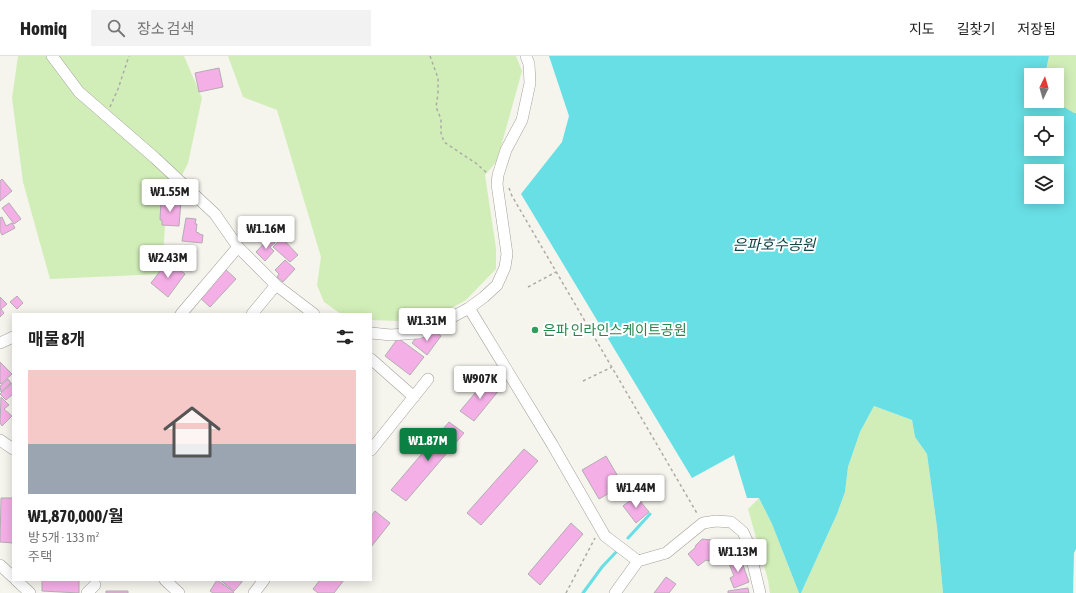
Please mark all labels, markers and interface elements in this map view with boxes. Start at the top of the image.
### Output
search box [91,10,371,46]
text: Homiq [20,17,67,39]
icon: search [105,17,127,39]
text: 장소 검색 [137,20,194,37]
text: 지도 [909,21,935,37]
text: 길찾기 [957,21,995,37]
text: 저장됨 [1017,21,1056,37]
north arrow [1024,68,1064,108]
map controls [1024,68,1064,204]
button: locate [1024,116,1064,156]
button: layers [1024,164,1064,204]
pin: ₩1.55M [137,179,203,213]
text: ₩1.55M [151,184,189,199]
pin: ₩1.16M [233,216,299,250]
text: ₩1.16M [247,221,285,236]
water label: 은파호수공원 [733,236,817,253]
pin: ₩2.43M [135,245,201,279]
text: ₩2.43M [149,250,187,265]
pin: ₩1.31M [394,308,460,342]
text: ₩1.31M [408,313,446,328]
place label: 은파 인라인스케이트공원 [543,322,687,338]
marker: 은파 인라인스케이트공원 [530,325,540,335]
icon: filters [334,326,356,348]
text: 매물 8개 [28,329,85,349]
pin: ₩907K [452,366,508,400]
text: ₩907K [463,371,497,386]
icon: home [156,396,228,468]
pin: ₩1.87M [395,428,461,462]
text: ₩1.87M [409,433,447,448]
pin: ₩1.44M [603,475,669,509]
text: ₩1.44M [617,480,655,495]
text: ₩1,870,000/월 [28,506,124,526]
text: 방 5개 · 133 m² [28,530,99,545]
pin: ₩1.13M [705,539,771,573]
text: ₩1.13M [719,544,757,559]
text: 주택 [28,549,52,564]

